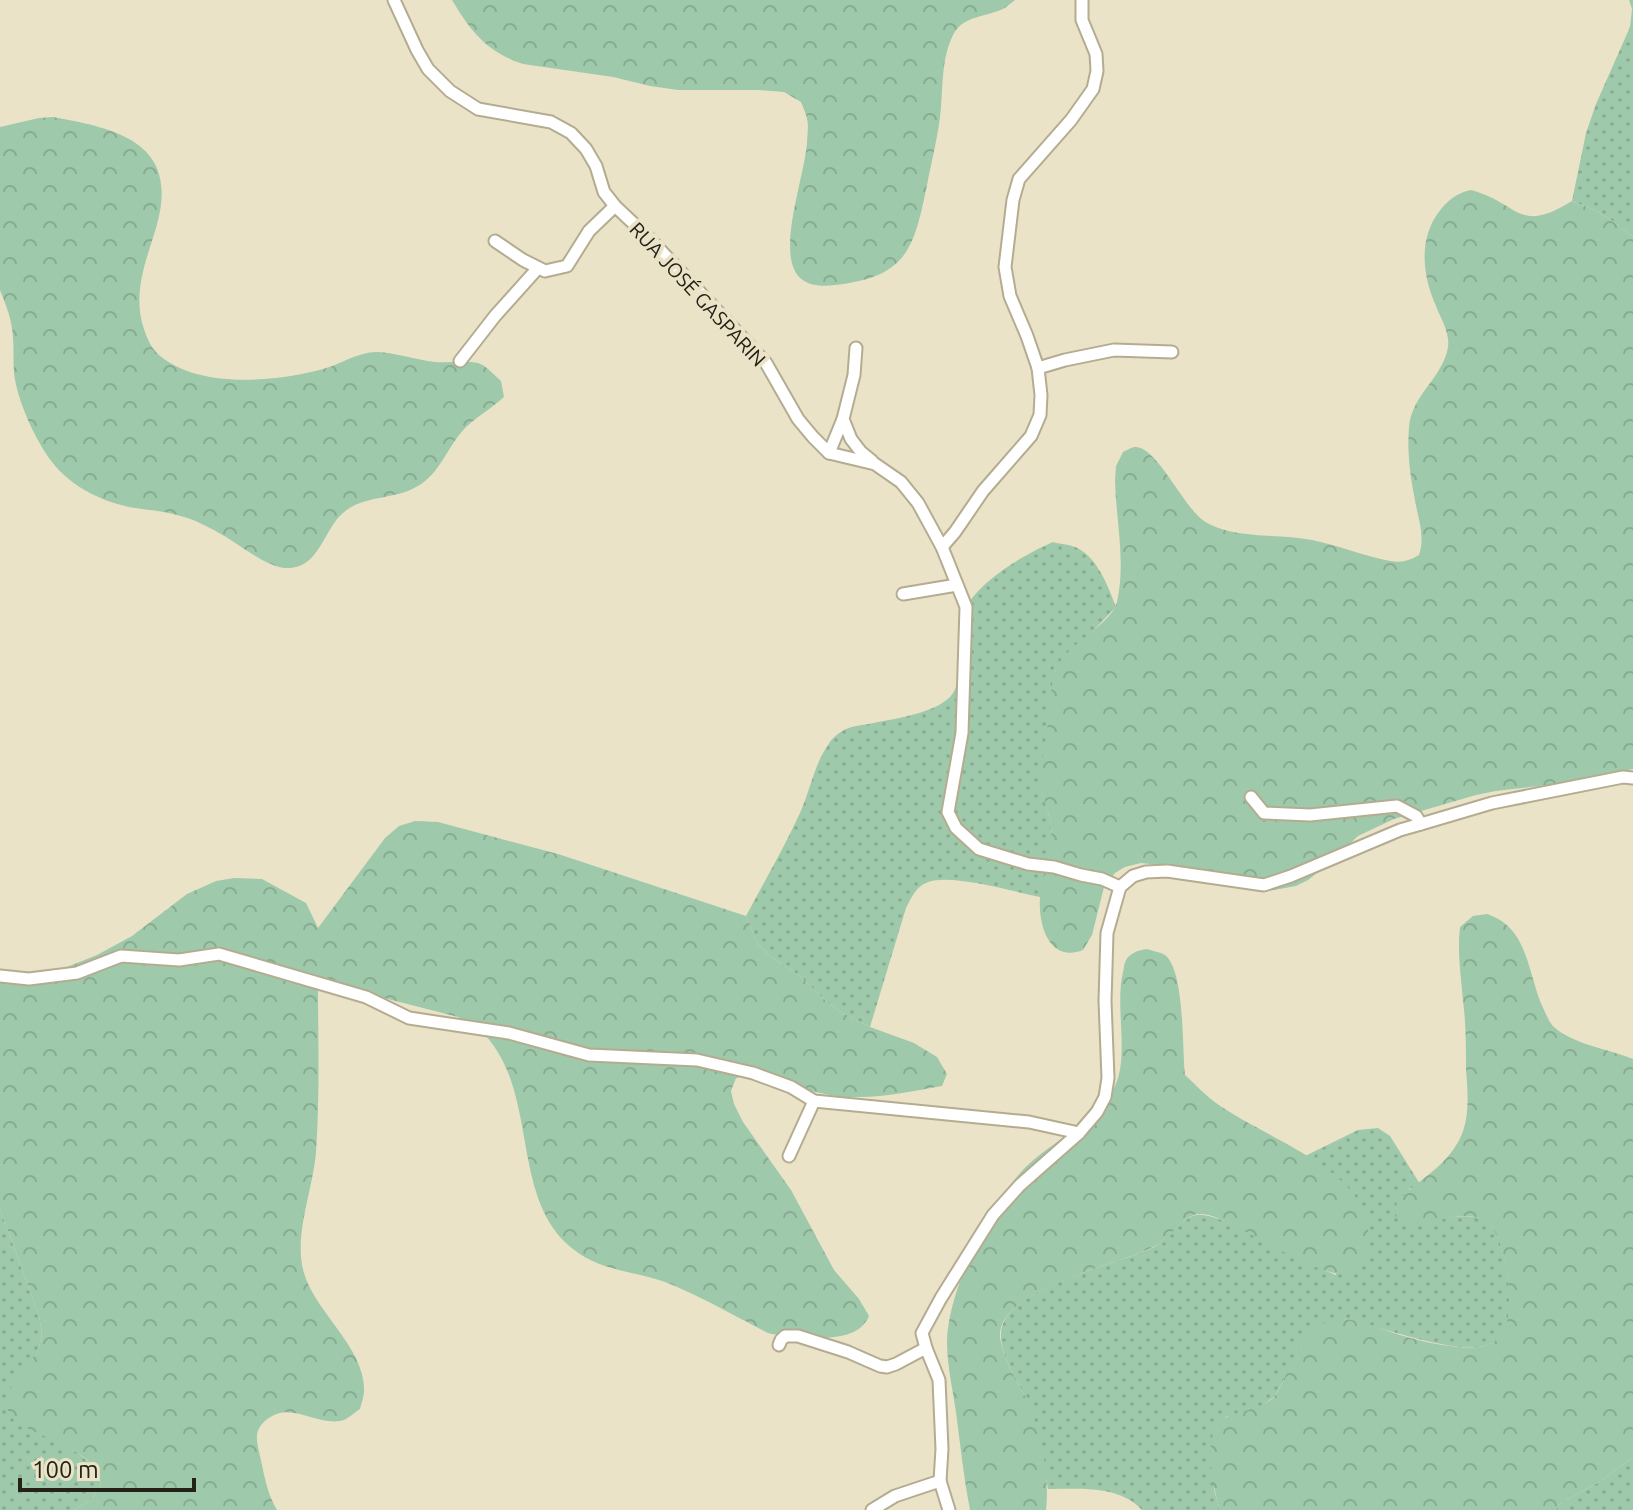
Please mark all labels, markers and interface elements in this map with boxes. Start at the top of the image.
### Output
street label: RUA JOSÉ GASPARIN [625,217,771,371]
scale bar [20,1442,194,1492]
text: 100 m [32,1456,99,1483]

